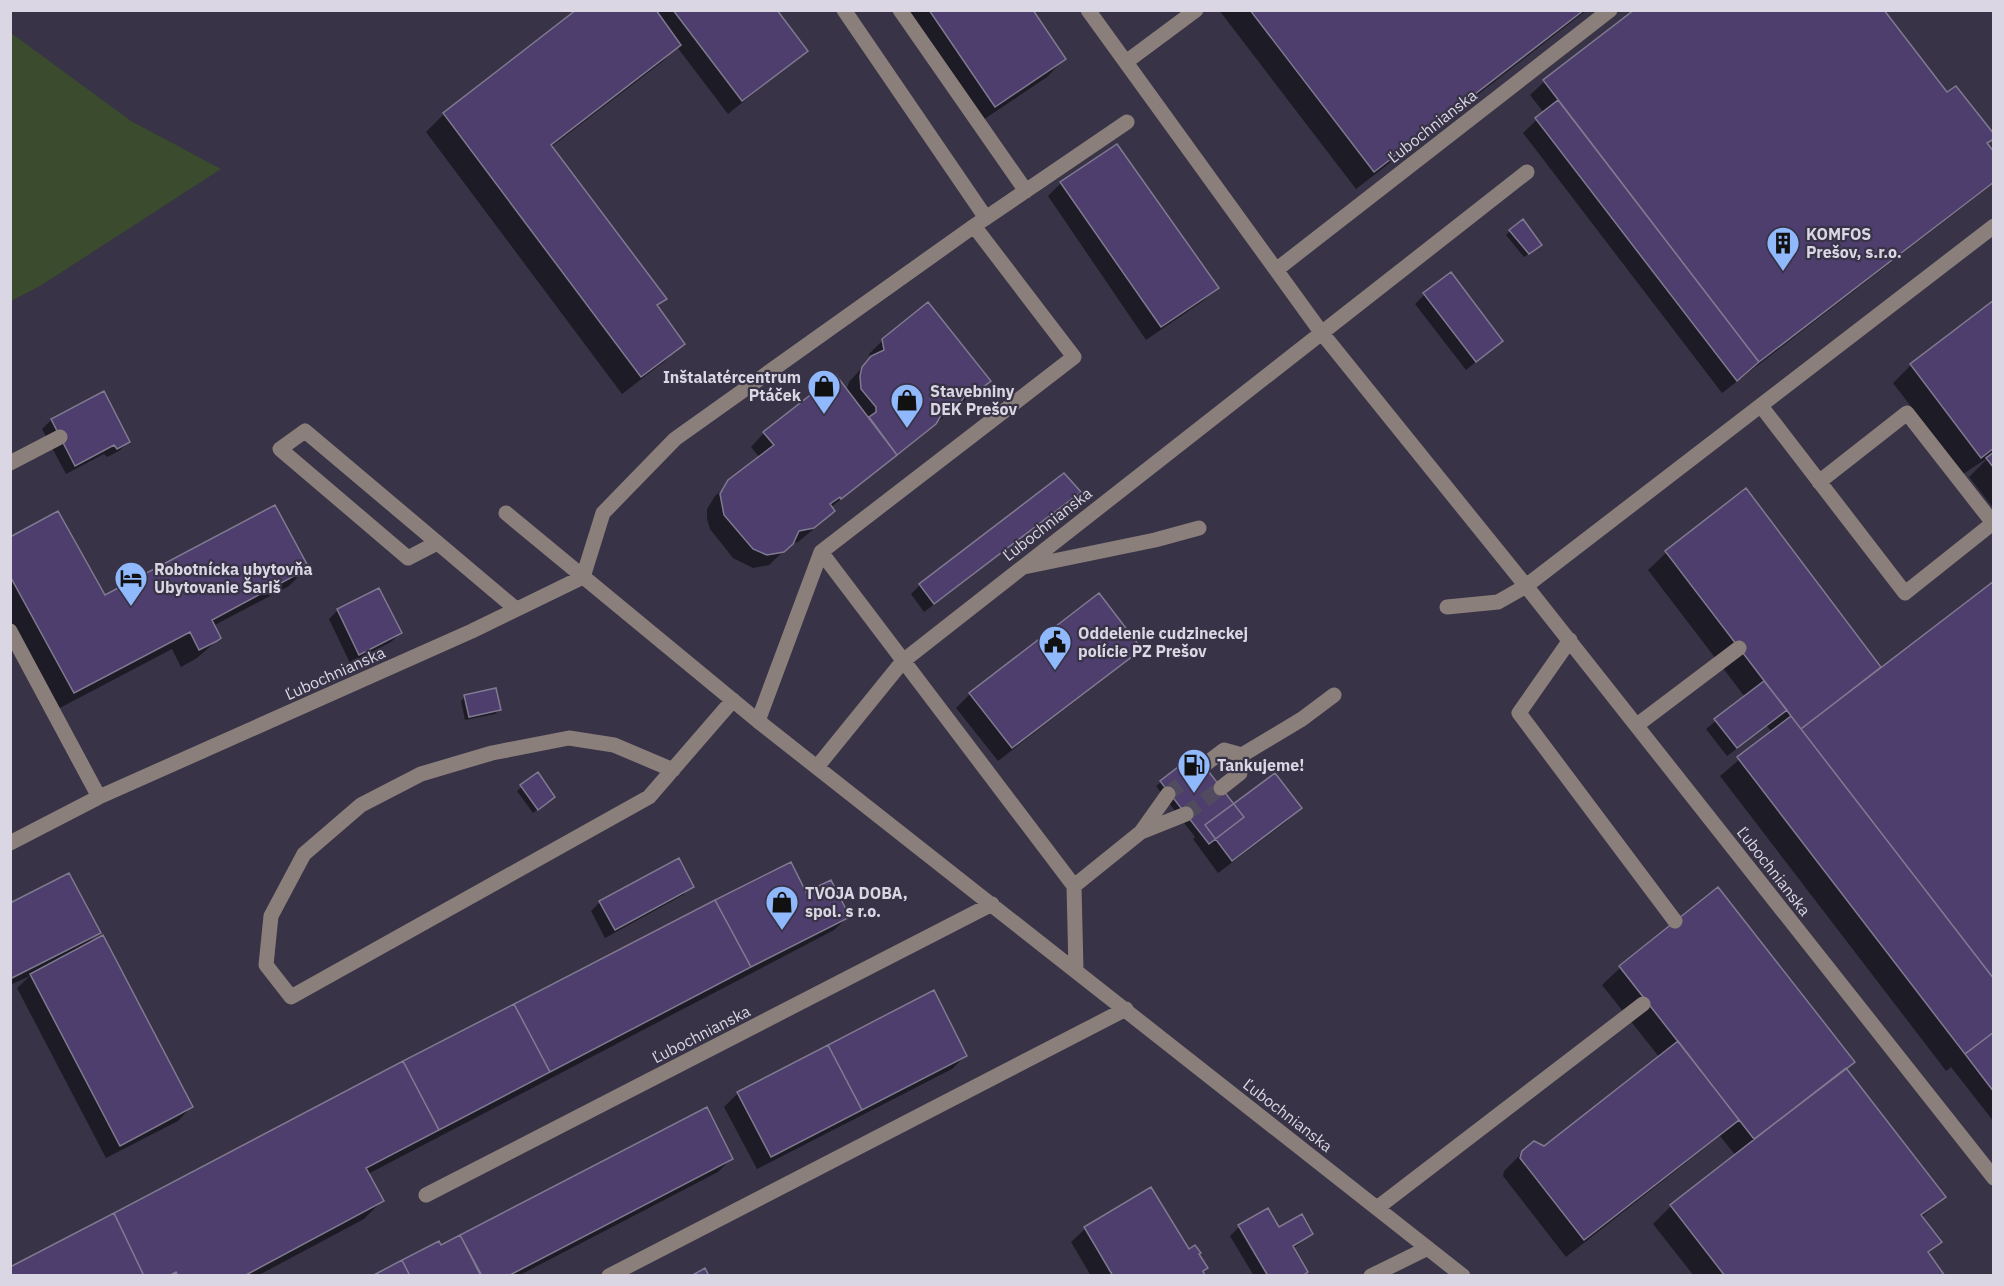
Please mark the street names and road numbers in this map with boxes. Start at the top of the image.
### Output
street label: Ľubochnianska [1383,85,1481,167]
street label: Ľubochnianska [998,483,1096,565]
street label: Ľubochnianska [282,642,389,704]
street label: Ľubochnianska [1733,822,1815,920]
street label: Ľubochnianska [648,1000,754,1067]
street label: Ľubochnianska [1239,1074,1337,1156]

